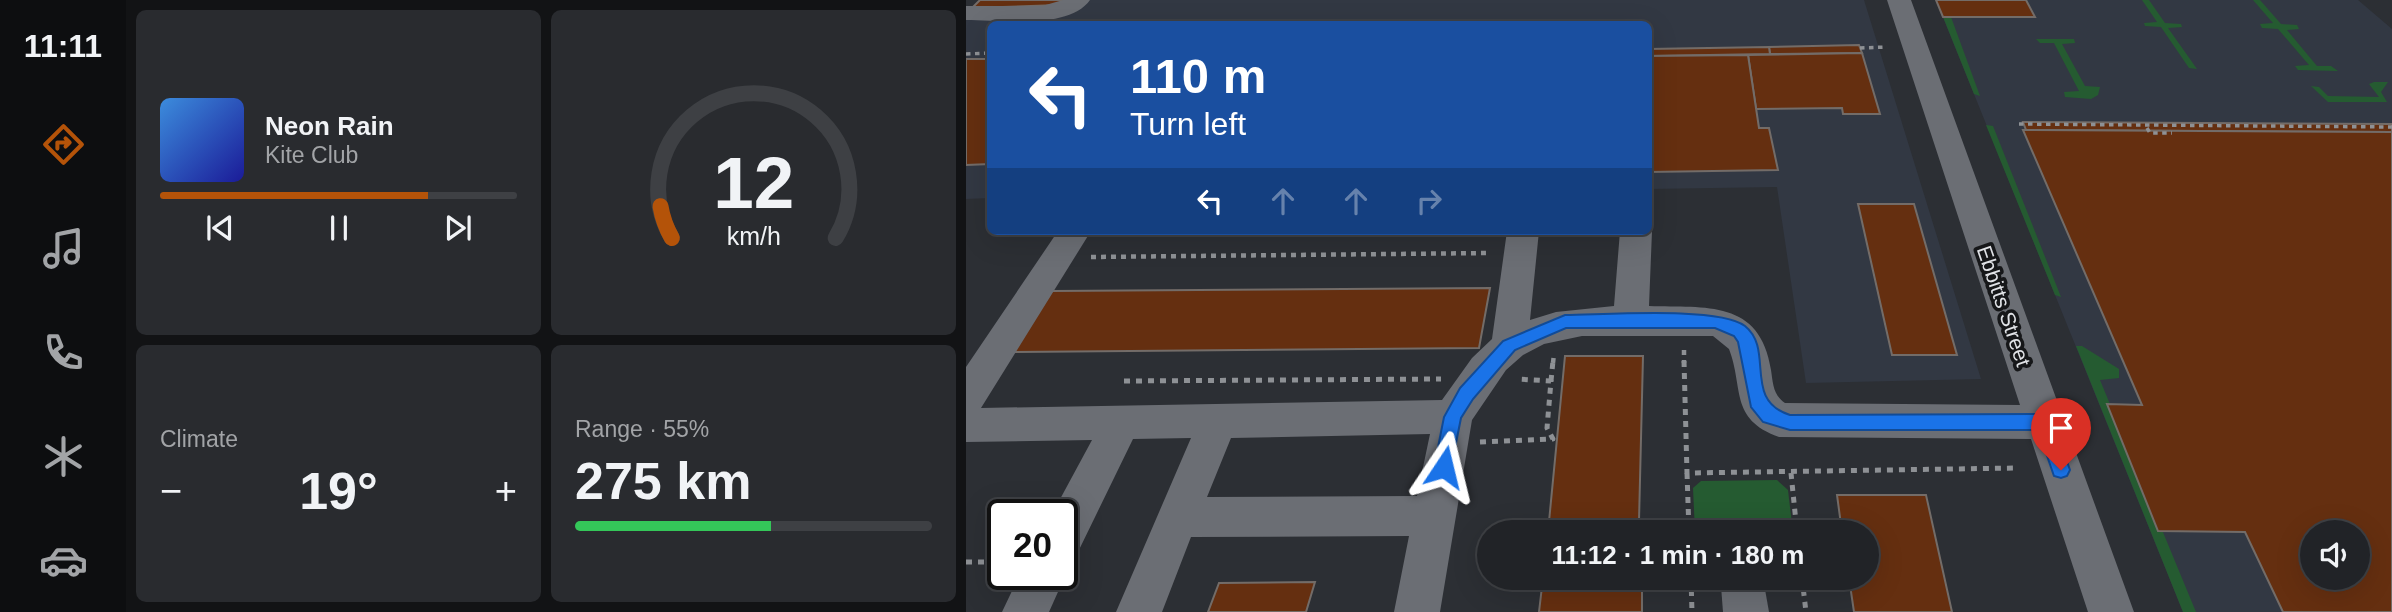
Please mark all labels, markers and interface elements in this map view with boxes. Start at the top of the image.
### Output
text: 11:11 [24,28,102,64]
icon: left [1015,49,1106,140]
text: 110 m [1130,49,1266,103]
text: Turn left [1130,106,1246,142]
text: Neon Rain [265,111,394,141]
icon: directions [39,120,88,169]
text: Kite Club [265,142,358,168]
text: 12 [713,143,794,224]
icon: left [1191,182,1229,220]
icon: ahead [1264,182,1302,220]
icon: ahead [1337,182,1375,220]
icon: right [1410,182,1448,220]
icon: previous [201,209,239,247]
icon: pause [320,209,358,247]
icon: next [439,209,477,247]
text: km/h [726,222,781,250]
icon: music [39,224,88,273]
street label: Ebbitts Street [1973,243,2035,369]
icon: phone [39,328,88,377]
pin [2031,398,2091,470]
icon: arrive [2042,409,2080,447]
text: Range · 55% [575,416,709,442]
text: Climate [160,426,238,452]
position arrow [1407,430,1481,504]
icon: climate [39,432,88,481]
text: 275 km [575,452,751,510]
text: 19° [299,462,378,520]
text: − [160,470,182,512]
text: + [495,470,517,512]
speed limit sign: 20 [987,499,1078,590]
map controls [2300,520,2370,590]
button: sound [2300,520,2370,590]
icon: car [39,536,88,585]
text: 11:12 · 1 min · 180 m [1552,540,1804,570]

